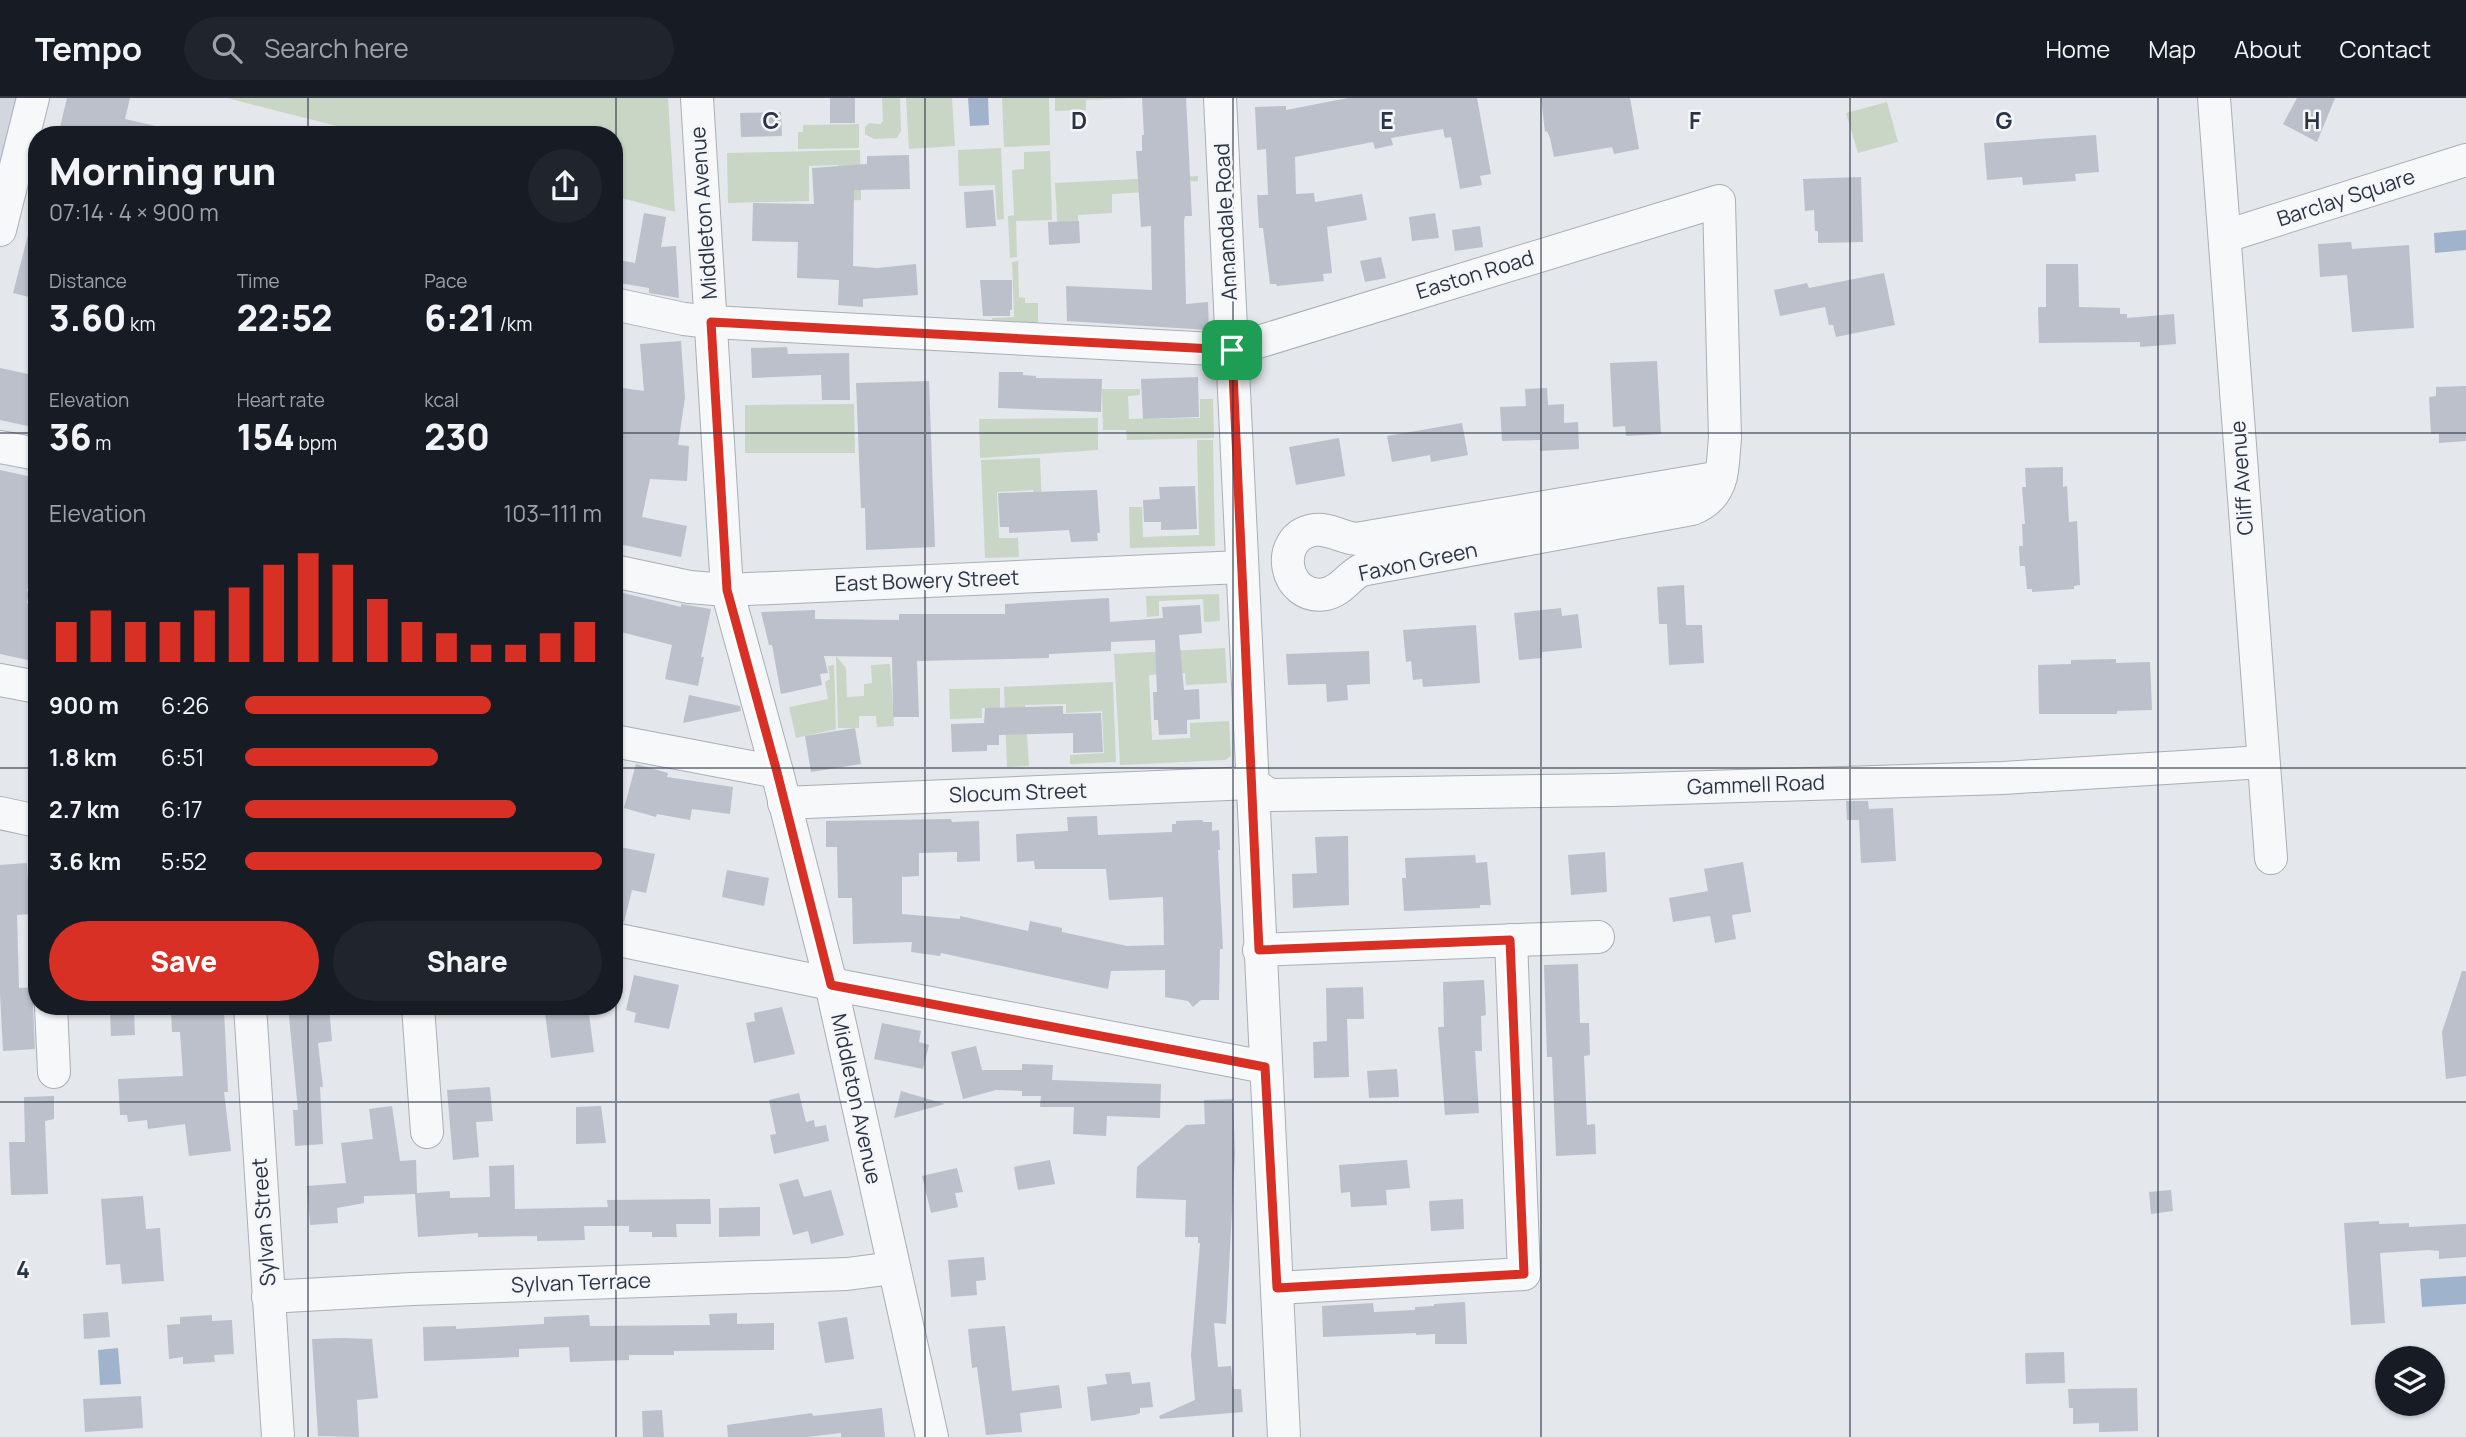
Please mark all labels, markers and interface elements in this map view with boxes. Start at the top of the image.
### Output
search box [184,17,674,80]
text: Tempo [35,26,142,71]
icon: search [208,29,246,67]
text: Search here [264,30,409,66]
text: Home [2045,32,2110,65]
text: Map [2148,32,2196,65]
text: About [2234,32,2302,65]
text: Contact [2340,32,2431,65]
text: C [763,104,780,136]
text: D [1071,104,1087,136]
text: E [1380,104,1394,136]
text: F [1689,104,1701,136]
text: G [1996,104,2013,136]
text: H [2304,104,2320,136]
street label: Middleton Avenue [683,125,723,301]
street label: Annandale Road [1207,143,1243,301]
text: Morning run [49,144,276,196]
button: share [528,149,602,223]
street label: Barclay Square [2273,162,2418,233]
text: 07:14 · 4 × 900 m [49,196,219,228]
street label: Easton Road [1413,243,1537,305]
text: Distance [49,268,127,294]
text: Time [237,268,280,294]
text: Pace [424,268,467,294]
text: 3.60 [49,294,126,342]
text: 22:52 [237,294,332,342]
text: 6:21 [424,294,496,342]
text: km [126,311,156,337]
text: /km [496,311,532,337]
pin [1202,320,1262,380]
icon: arrive [1213,331,1251,369]
text: Elevation [49,387,129,413]
text: Heart rate [237,387,325,413]
text: kcal [424,387,459,413]
text: 36 [49,413,91,461]
text: 154 [237,413,295,461]
text: 230 [424,413,490,461]
street label: Cliff Avenue [2223,420,2259,536]
text: m [91,430,111,456]
text: bpm [295,430,337,456]
text: Elevation [49,497,146,529]
text: 103–111 m [503,497,602,529]
street label: Faxon Green [1356,535,1480,587]
street label: East Bowery Street [834,563,1020,597]
text: 900 m [49,689,119,721]
text: 6:26 [161,689,210,721]
text: 1.8 km [49,741,117,773]
text: 6:51 [161,741,204,773]
street label: Gammell Road [1686,768,1825,800]
street label: Slocum Street [948,776,1087,808]
text: 2.7 km [49,793,120,825]
text: 6:17 [161,793,203,825]
text: 3.6 km [49,845,121,877]
text: 5:52 [161,845,207,877]
button: Save [49,921,319,1001]
button: Share [333,921,602,1001]
street label: Middleton Avenue [825,1011,889,1187]
street label: Sylvan Street [245,1157,281,1287]
text: 4 [16,1253,30,1285]
street label: Sylvan Terrace [510,1266,652,1298]
map controls [2375,1346,2445,1416]
button: layers [2375,1346,2445,1416]

